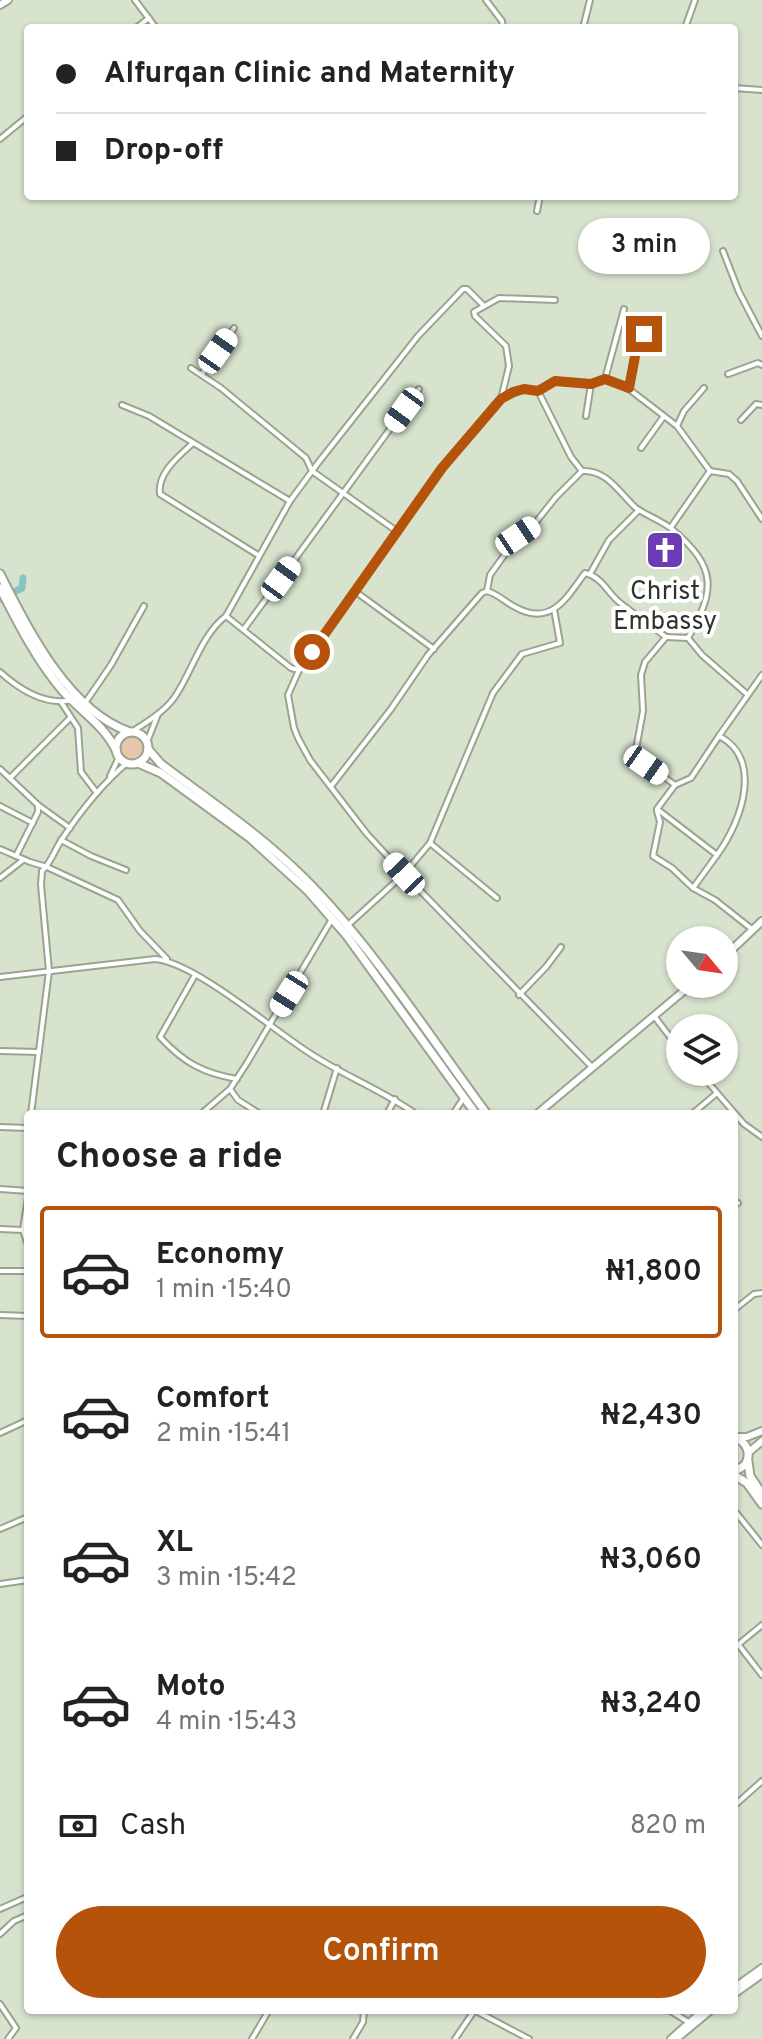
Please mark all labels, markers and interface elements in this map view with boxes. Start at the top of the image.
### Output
text: Alfurqan Clinic and Maternity [104,56,515,93]
text: Drop-off [104,133,223,170]
callout: 3 min [578,218,710,274]
text: 3 min [611,229,677,262]
route end [626,316,662,352]
car [194,324,242,378]
car [380,384,428,436]
car [491,513,545,559]
church icon: Christ Embassy [644,529,686,571]
car [257,553,305,605]
place label: Christ Embassy [613,576,717,639]
route start [294,634,330,670]
car [619,741,673,789]
car [379,848,429,900]
north arrow [666,926,738,998]
map controls [666,926,738,1086]
car [266,967,312,1021]
button: layers [666,1014,738,1086]
text: Choose a ride [56,1135,282,1181]
icon: car [60,1236,132,1308]
text: Economy [156,1237,284,1274]
text: ₦1,800 [606,1254,702,1291]
text: 1 min · 15:40 [156,1274,292,1307]
icon: car [60,1380,132,1452]
text: Comfort [156,1381,269,1418]
text: ₦2,430 [600,1398,702,1435]
text: 2 min · 15:41 [156,1418,291,1451]
icon: car [60,1524,132,1596]
text: XL [156,1525,193,1562]
text: ₦3,060 [600,1542,702,1579]
text: 3 min · 15:42 [156,1562,297,1595]
icon: car [60,1668,132,1740]
text: Moto [156,1669,226,1706]
text: ₦3,240 [601,1686,702,1723]
text: 4 min · 15:43 [156,1706,297,1739]
icon: cash [56,1804,100,1848]
text: Cash [120,1808,186,1845]
text: 820 m [630,1810,706,1843]
button: Confirm [56,1906,706,1998]

